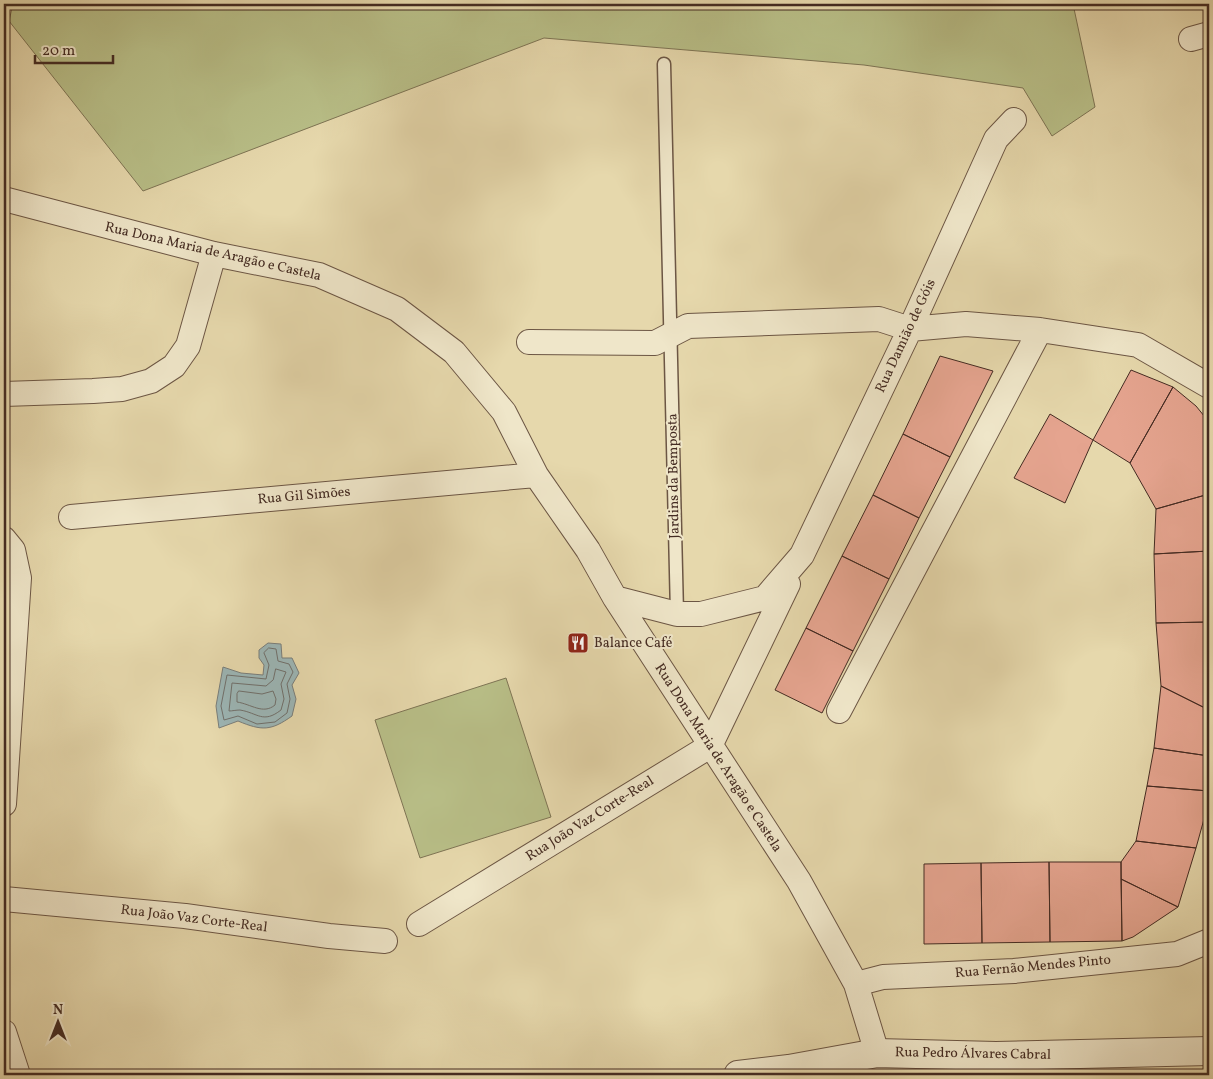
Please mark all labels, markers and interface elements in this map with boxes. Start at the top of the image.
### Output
scale bar [35,32,112,64]
text: 20 m [42,41,75,62]
street label: Rua Dona Maria de Aragão e Castela [103,218,323,286]
street label: Rua Damião de Góis [871,276,941,396]
street label: Jardins da Bemposta [663,413,685,539]
street label: Rua Gil Simões [257,482,351,510]
restaurant icon: Balance Café [566,631,590,655]
place label: Balance Café [594,634,673,653]
street label: Rua Dona Maria de Aragão e Castela [650,660,786,856]
street label: Rua João Vaz Corte-Real [522,772,658,866]
street label: Rua João Vaz Corte-Real [120,901,268,937]
street label: Rua Fernão Mendes Pinto [954,951,1112,983]
north arrow [32,996,82,1046]
text: N [53,1001,63,1020]
street label: Rua Pedro Álvares Cabral [895,1043,1051,1065]

